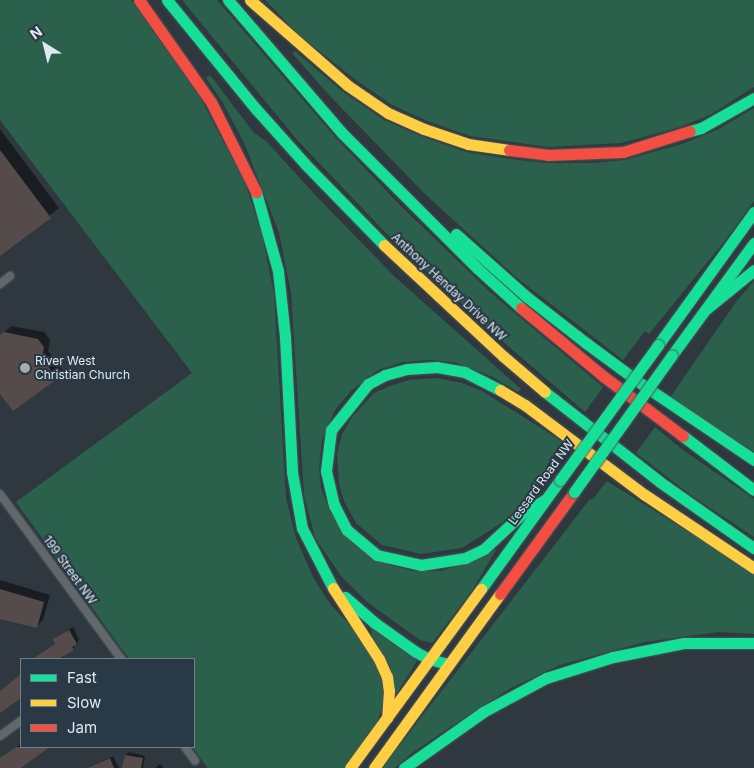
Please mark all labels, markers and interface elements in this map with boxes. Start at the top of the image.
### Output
north arrow [20,20,70,70]
text: N [27,22,45,42]
street label: Anthony Henday Drive NW [389,230,509,344]
place label: River West Christian Church [35,354,130,382]
marker: River West Christian Church [19,362,31,374]
street label: Lessard Road NW [505,437,577,527]
street label: 199 Street NW [40,533,100,607]
legend [20,658,195,748]
text: Fast [67,668,97,687]
text: Slow [67,693,101,712]
text: Jam [67,718,97,737]

